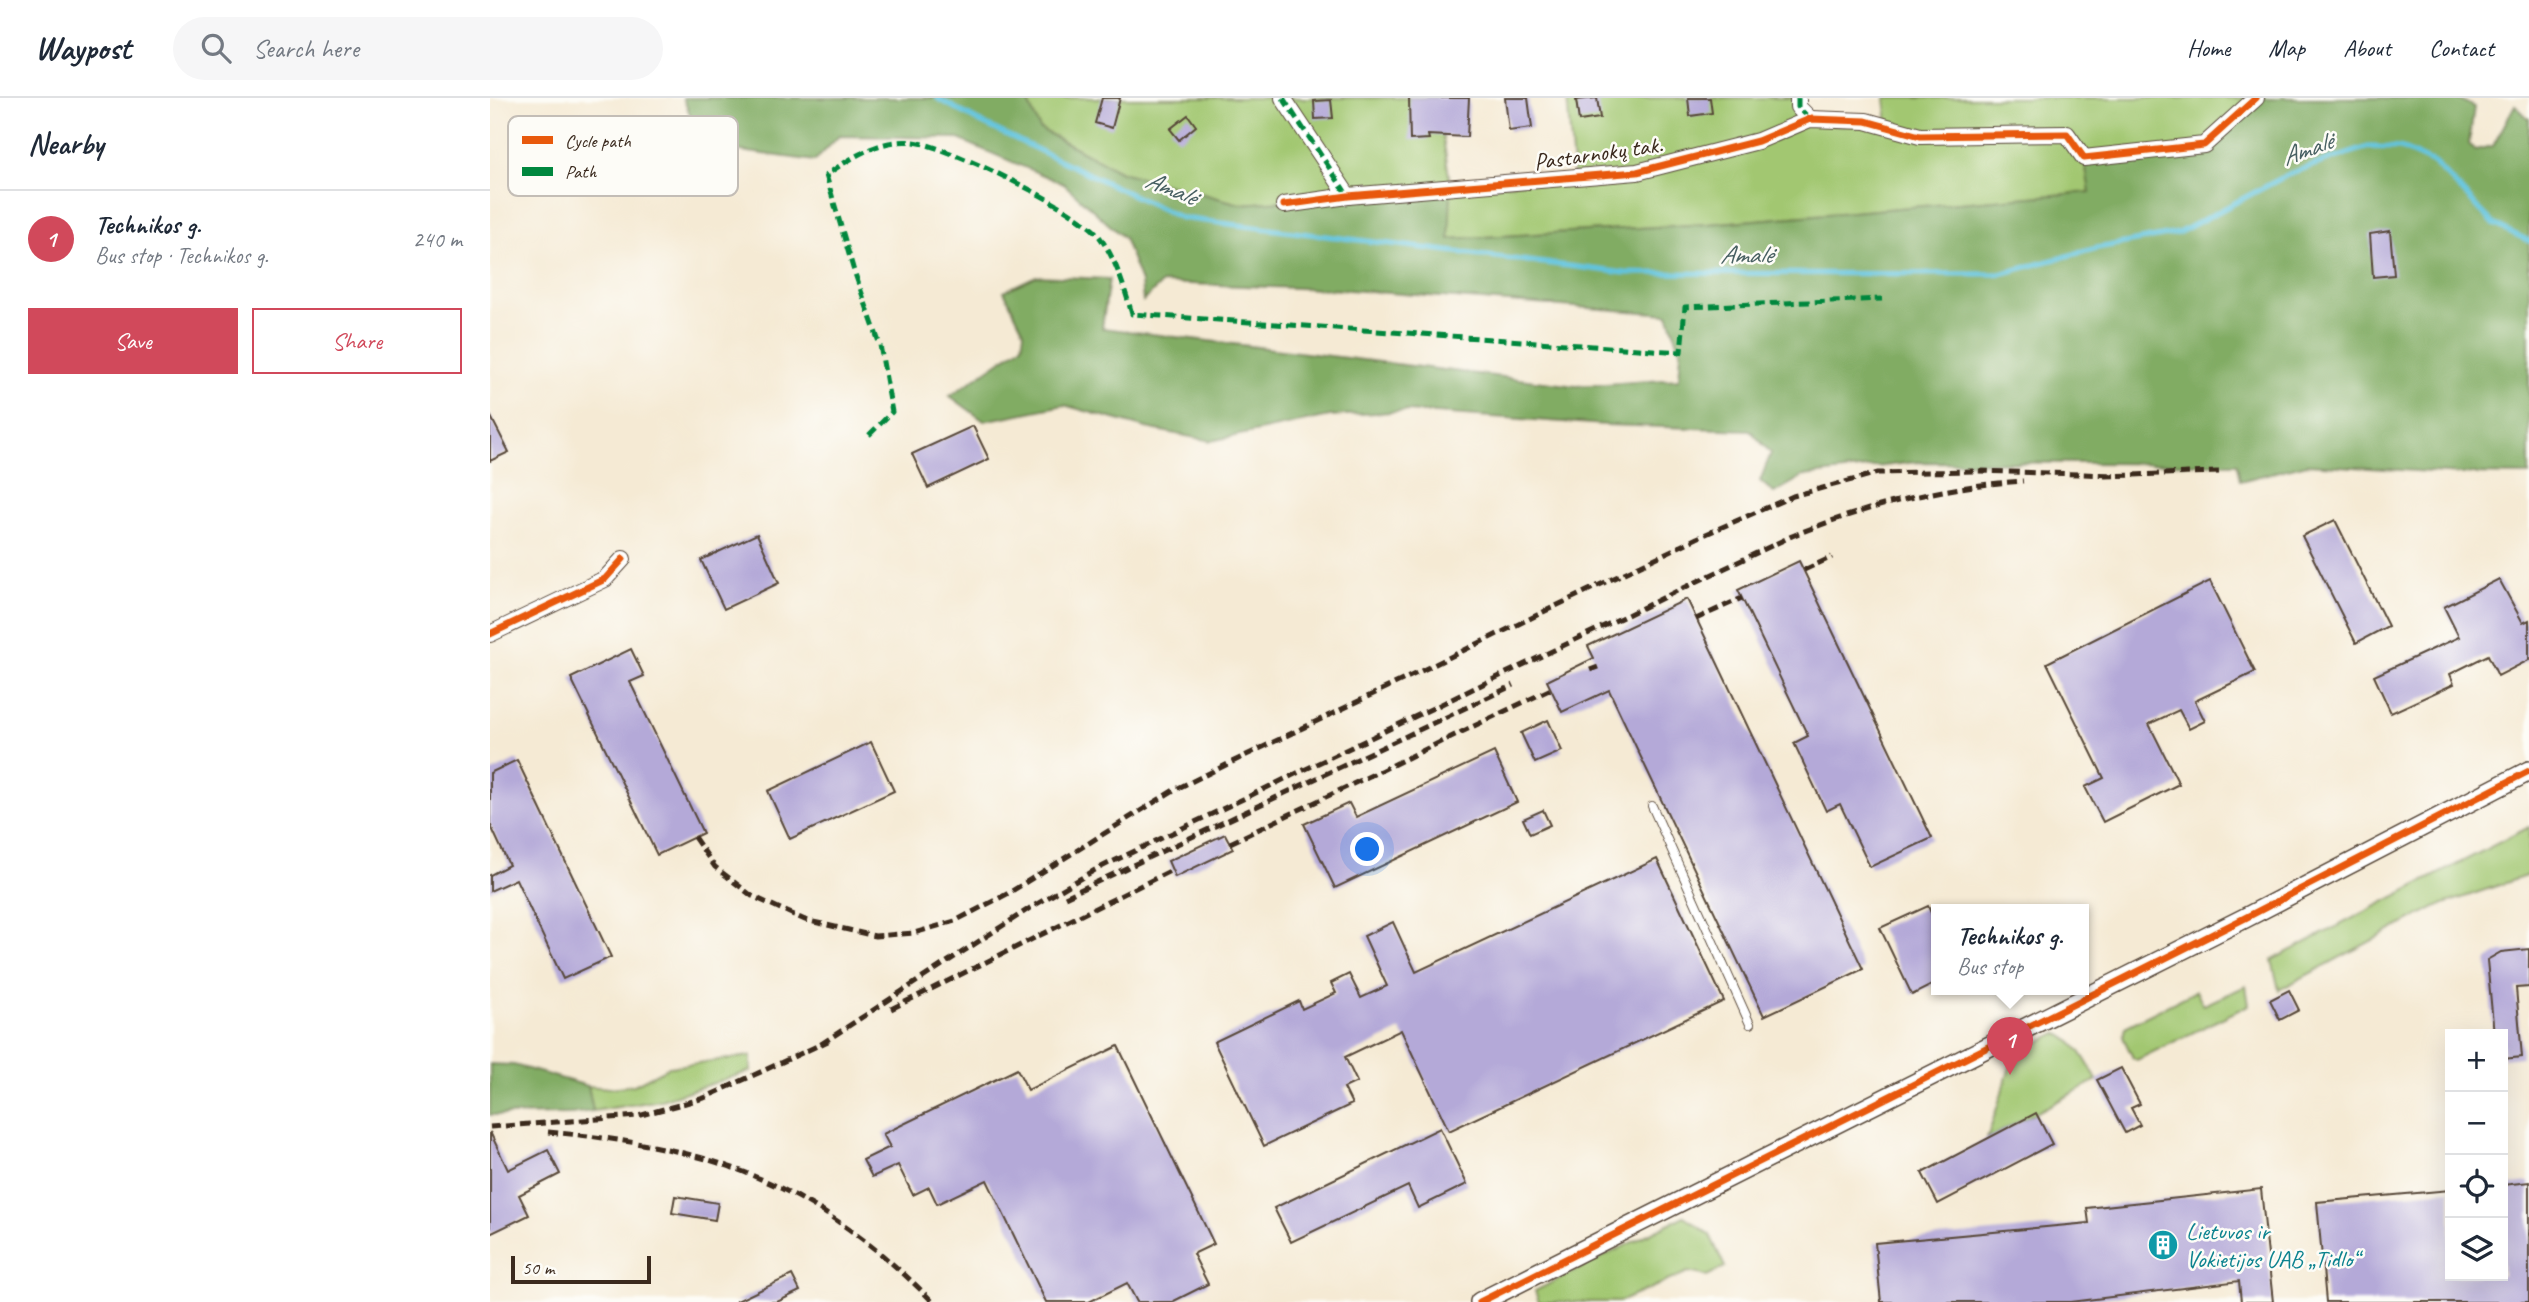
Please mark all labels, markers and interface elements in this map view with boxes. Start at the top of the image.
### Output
search box [173,17,663,80]
text: Waypost [35,27,131,69]
icon: search [197,29,235,67]
text: Search here [253,32,359,65]
text: Home [2187,33,2230,63]
text: Map [2268,33,2305,63]
text: About [2343,33,2391,63]
text: Contact [2429,33,2494,63]
legend [508,116,738,196]
water label: Amalė [2277,123,2342,173]
text: Nearby [28,125,104,163]
text: Cycle path [565,129,631,153]
street label: Pastarnokų tak. [1532,129,1665,177]
text: Path [565,160,598,184]
water label: Amalė [1141,163,1206,215]
text: Technikos g. [95,208,201,241]
text: 1 [46,225,56,254]
text: 240 m [413,225,462,254]
water label: Amalė [1720,238,1777,271]
text: Bus stop · Technikos g. [95,241,268,270]
button: Save [28,308,238,374]
button: Share [252,308,462,374]
your location [1350,832,1384,866]
popup [1931,904,2089,995]
text: Technikos g. [1957,919,2063,952]
text: Bus stop [1957,952,2023,981]
pin: 1 [1987,1017,2033,1075]
map controls [2445,1029,2508,1281]
button: + [2445,1029,2508,1092]
button: − [2445,1092,2508,1155]
button: locate [2445,1155,2508,1218]
place label: Lietuvos ir Vokietijos UAB „Tidlo“ [2186,1216,2364,1274]
button: layers [2445,1218,2508,1281]
building icon: Lietuvos ir Vokietijos UAB „Tidlo“ [2146,1228,2180,1262]
scale bar [511,1253,651,1285]
text: 50 m [522,1256,554,1280]

